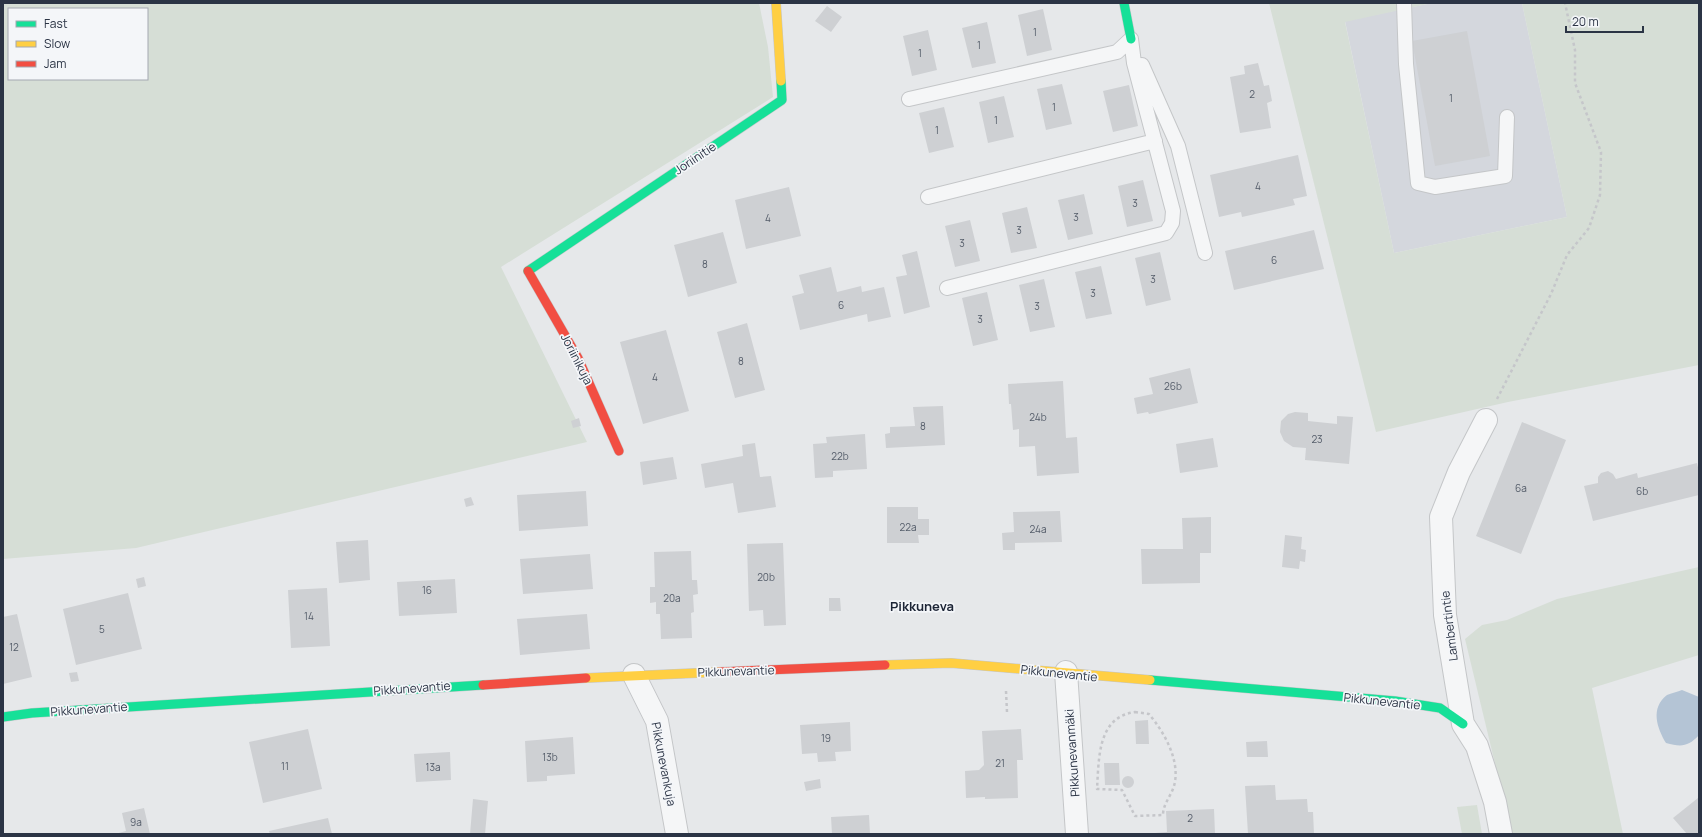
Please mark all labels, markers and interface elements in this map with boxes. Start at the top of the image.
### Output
legend [8,8,148,80]
scale bar [1566,8,1643,34]
text: 20 m [1572,13,1599,30]
text: Fast [44,15,68,32]
house number: 1 [1033,25,1037,39]
text: Slow [44,35,70,52]
house number: 1 [977,38,981,52]
house number: 1 [918,46,922,60]
text: Jam [44,55,66,72]
house number: 2 [1249,87,1255,101]
house number: 1 [1449,91,1453,105]
house number: 1 [1052,100,1056,114]
house number: 1 [994,113,998,127]
house number: 1 [935,123,939,137]
street label: Joriinitie [671,138,719,178]
house number: 4 [1255,179,1261,193]
house number: 3 [1132,196,1138,210]
house number: 3 [1073,210,1079,224]
house number: 4 [765,211,771,225]
house number: 3 [1016,223,1022,237]
house number: 3 [959,236,965,250]
house number: 6 [1271,253,1277,267]
house number: 8 [702,257,708,271]
house number: 3 [1150,272,1156,286]
house number: 3 [1090,286,1096,300]
house number: 6 [838,298,844,312]
house number: 3 [1034,299,1040,313]
house number: 3 [977,312,983,326]
street label: Joriinikuja [557,331,597,387]
house number: 8 [738,354,744,368]
house number: 4 [652,370,658,384]
house number: 26b [1164,379,1182,393]
house number: 24b [1029,410,1047,424]
house number: 8 [920,419,926,433]
house number: 23 [1311,432,1323,446]
house number: 22b [831,449,849,463]
house number: 6a [1515,481,1527,495]
house number: 6b [1636,484,1648,498]
house number: 22a [900,520,916,534]
house number: 24a [1030,522,1046,536]
house number: 20b [757,570,775,584]
house number: 16 [422,583,432,597]
street label: Lambertintie [1436,590,1462,662]
house number: 20a [663,591,681,605]
district label: Pikkuneva [890,597,954,615]
house number: 14 [304,609,314,623]
house number: 5 [99,622,105,636]
house number: 12 [9,640,19,654]
street label: Pikkunevantie [697,661,775,681]
street label: Pikkunevantie [1020,661,1098,685]
street label: Pikkunevantie [373,677,451,699]
street label: Pikkunevantie [1343,689,1421,713]
street label: Pikkunevantie [50,698,128,720]
street label: Pikkunevanmäki [1060,708,1084,798]
street label: Pikkunevankuja [648,721,680,807]
house number: 19 [821,731,831,745]
house number: 13b [542,750,558,764]
house number: 21 [995,756,1005,770]
house number: 11 [281,759,289,773]
house number: 13a [426,760,441,774]
house number: 2 [1187,811,1193,825]
house number: 9a [130,815,142,829]

